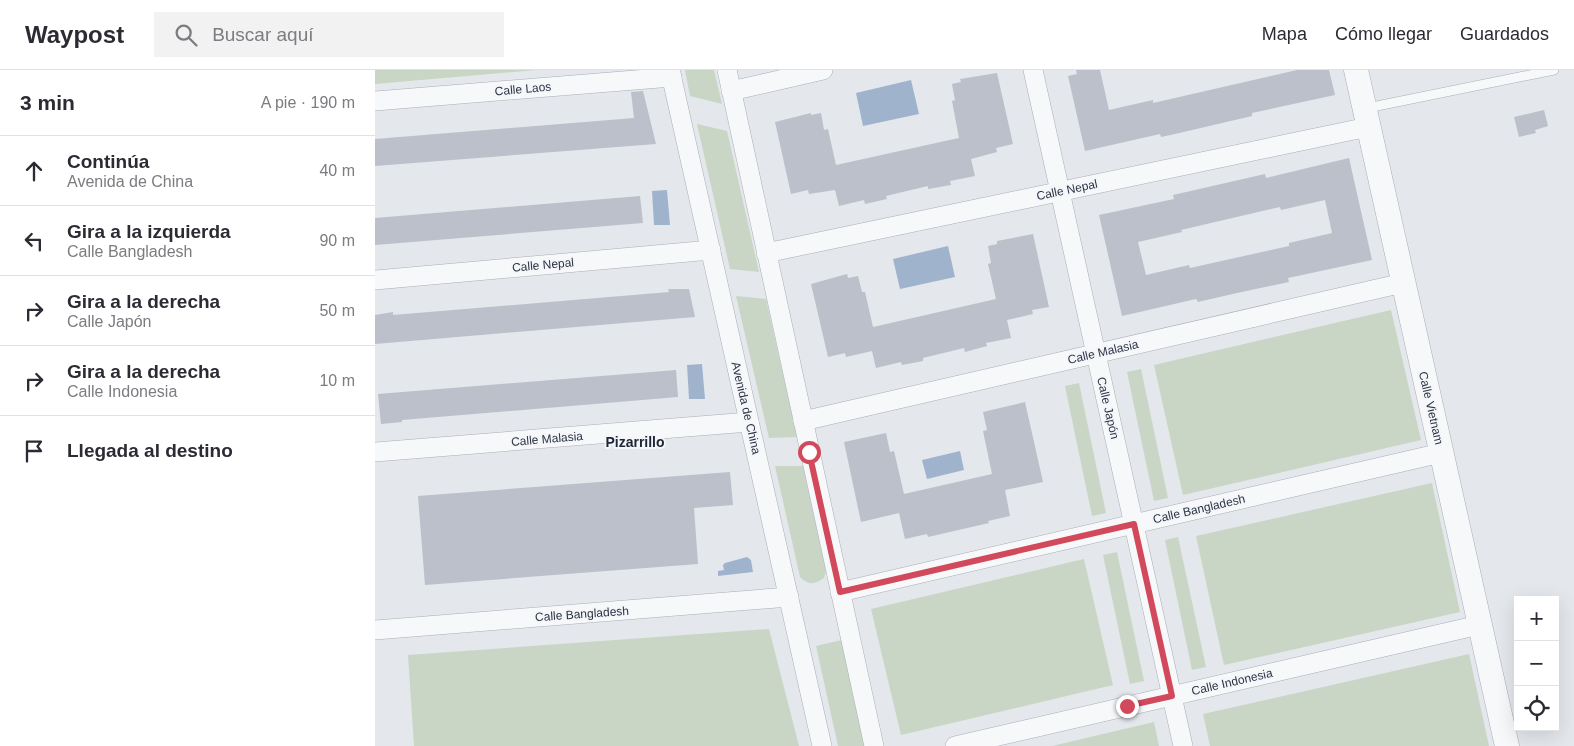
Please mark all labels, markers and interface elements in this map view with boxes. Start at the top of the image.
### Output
search box [154,12,504,57]
text: Waypost [25,21,124,48]
icon: search [172,21,200,49]
text: Buscar aquí [212,24,314,45]
text: Mapa [1262,24,1307,44]
text: Cómo llegar [1335,24,1432,44]
text: Guardados [1460,24,1549,44]
street label: Calle Laos [494,80,552,98]
text: 3 min [20,91,75,114]
text: A pie · 190 m [261,94,355,111]
text: Continúa [67,151,149,172]
icon: ahead [20,157,48,185]
text: 40 m [319,162,355,179]
text: Avenida de China [67,173,193,190]
street label: Calle Nepal [1035,177,1099,203]
text: Gira a la izquierda [67,221,231,242]
icon: left [20,227,48,255]
text: 90 m [319,232,355,249]
text: Calle Bangladesh [67,243,192,260]
street label: Calle Nepal [511,255,575,275]
text: Gira a la derecha [67,291,220,312]
icon: right [20,297,48,325]
text: 50 m [319,302,355,319]
text: Calle Japón [67,313,152,330]
street label: Calle Malasia [1066,337,1140,367]
street label: Avenida de China [729,360,764,456]
text: Gira a la derecha [67,361,220,382]
icon: right [20,367,48,395]
street label: Calle Vietnam [1416,370,1446,446]
text: 10 m [319,372,355,389]
street label: Calle Japón [1094,376,1122,440]
text: Calle Indonesia [67,383,177,400]
street label: Calle Malasia [511,429,584,449]
district label: Pizarrillo [605,434,665,450]
icon: arrive [20,437,48,465]
text: Llegada al destino [67,440,233,461]
route start [798,441,821,464]
street label: Calle Bangladesh [1152,492,1246,526]
map controls [1514,596,1559,731]
button: + [1514,596,1559,641]
street label: Calle Bangladesh [535,604,629,624]
button: − [1514,641,1559,686]
street label: Calle Indonesia [1190,666,1274,698]
button: locate [1514,686,1559,731]
route end [1116,695,1139,718]

